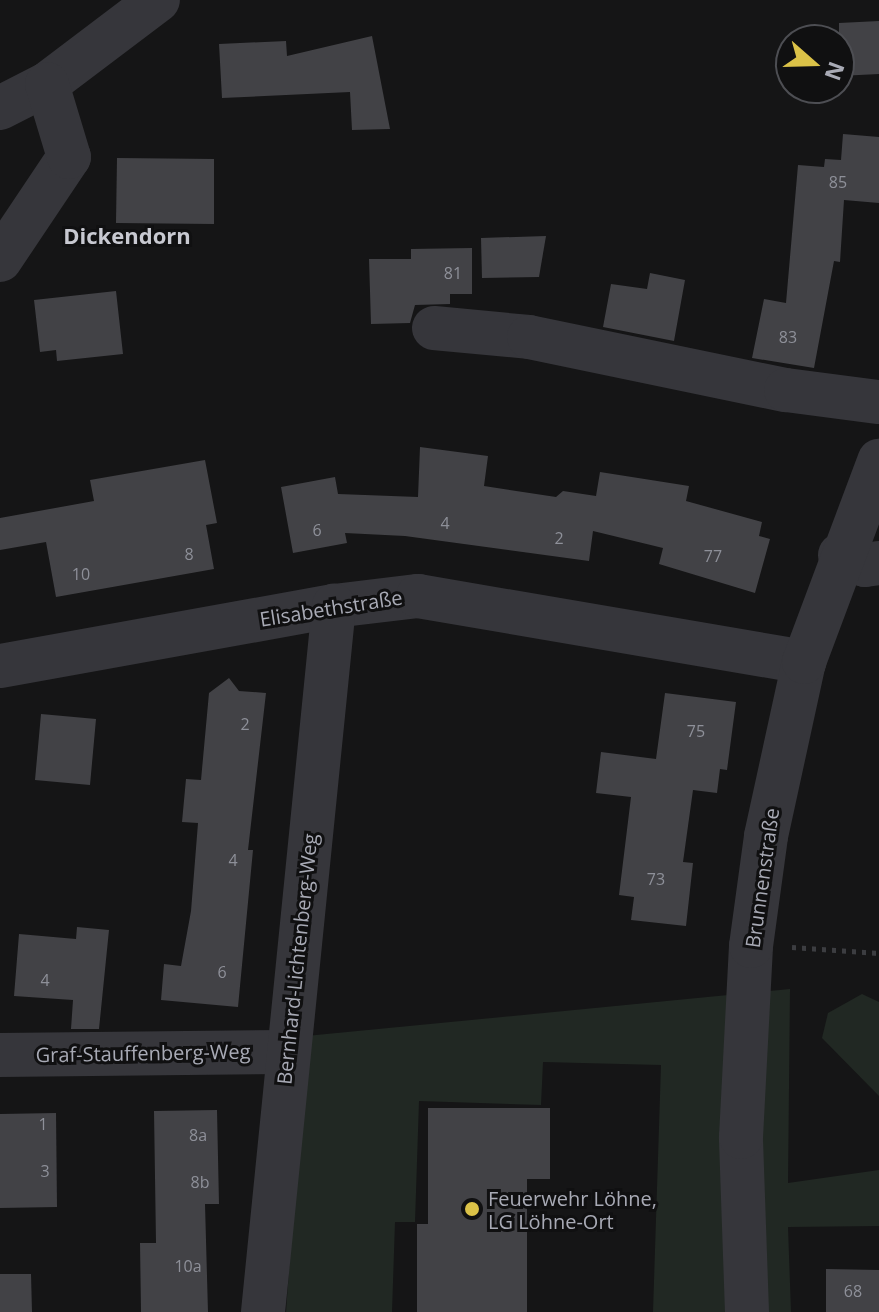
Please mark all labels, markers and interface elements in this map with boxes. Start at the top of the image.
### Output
north arrow [775,24,855,104]
text: N [819,58,853,85]
house number: 85 [829,172,847,192]
district label: Dickendorn [63,223,191,249]
house number: 81 [444,263,462,283]
house number: 83 [779,327,797,347]
house number: 4 [440,513,450,533]
house number: 6 [312,520,322,540]
house number: 2 [554,528,564,548]
house number: 8 [184,544,194,564]
house number: 77 [704,546,722,566]
house number: 10 [72,564,90,584]
street label: Elisabethstraße [258,585,404,631]
house number: 2 [240,714,250,734]
house number: 75 [687,721,705,741]
street label: Brunnenstraße [740,807,784,949]
street label: Bernhard-Lichtenberg-Weg [272,832,322,1086]
house number: 4 [228,850,238,870]
house number: 73 [647,869,665,889]
house number: 6 [217,962,227,982]
house number: 4 [40,970,50,990]
street label: Graf-Stauffenberg-Weg [35,1039,251,1067]
house number: 1 [38,1114,48,1134]
house number: 8a [189,1125,207,1145]
house number: 3 [40,1161,50,1181]
house number: 8b [191,1172,209,1192]
place label: Feuerwehr Löhne, LG Löhne-Ort [488,1186,657,1233]
marker: Feuerwehr Löhne, LG Löhne-Ort [463,1200,481,1218]
house number: 10a [174,1256,202,1276]
house number: 68 [844,1281,862,1301]

